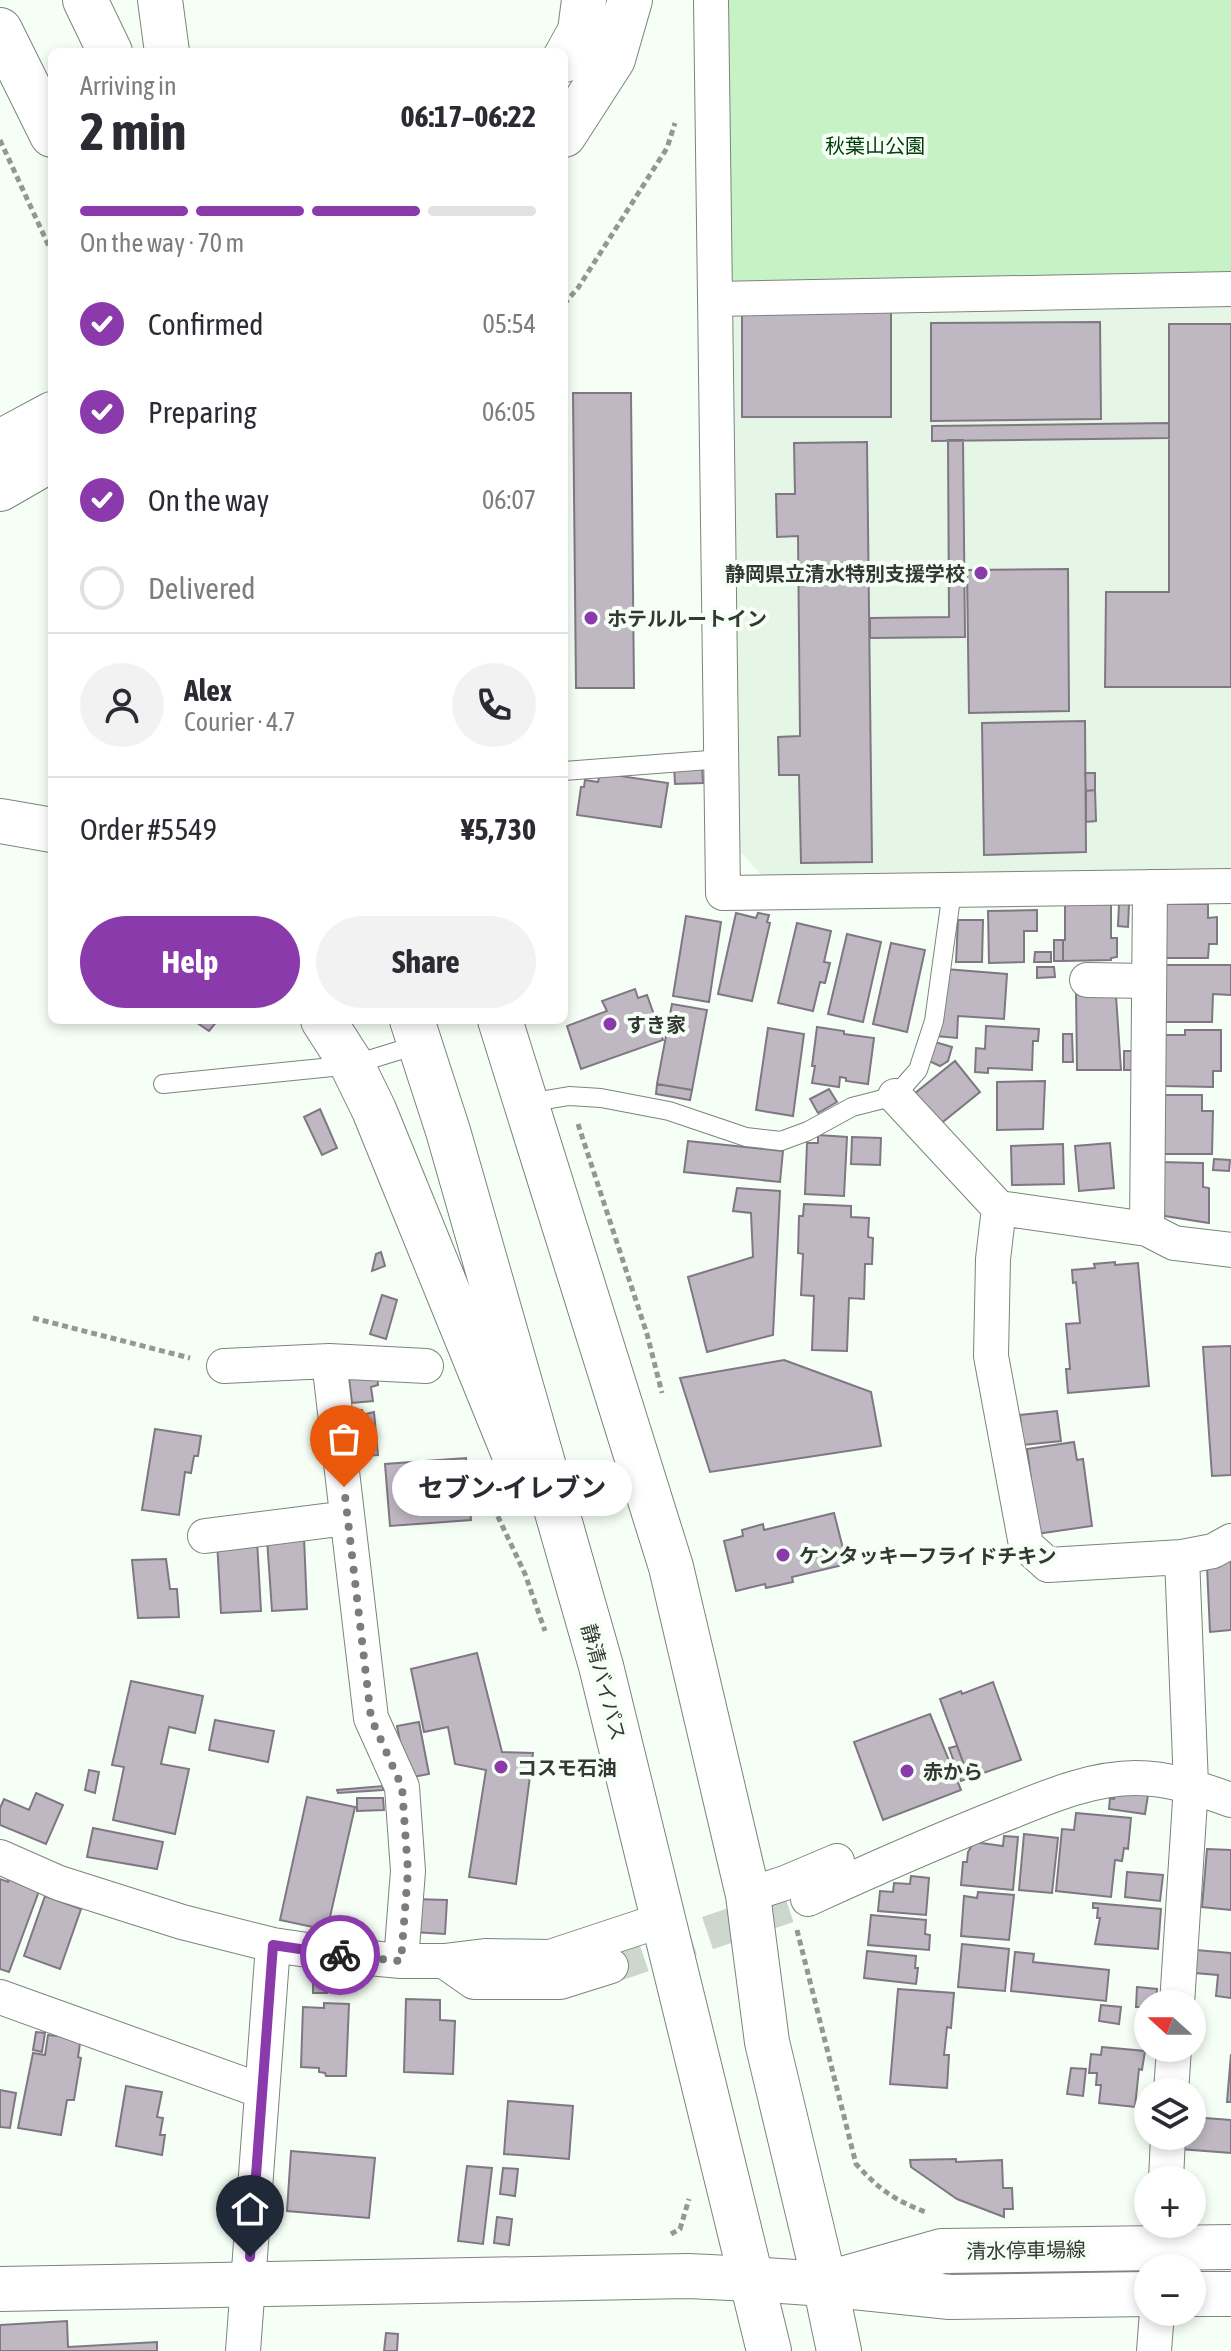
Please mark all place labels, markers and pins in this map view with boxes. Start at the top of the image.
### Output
place label: 静岡県立清水特別支援学校 [725,562,965,585]
marker: 静岡県立清水特別支援学校 [972,564,990,582]
place label: ホテルルートイン [607,607,767,630]
marker: ホテルルートイン [582,609,600,627]
place label: すき家 [626,1013,686,1036]
marker: すき家 [601,1015,619,1033]
pin [310,1405,378,1487]
callout: セブン-イレブン [392,1459,632,1515]
place label: ケンタッキーフライドチキン [799,1544,1057,1567]
marker: ケンタッキーフライドチキン [774,1546,792,1564]
place label: コスモ石油 [517,1756,617,1779]
marker: コスモ石油 [492,1758,510,1776]
place label: 赤から [923,1760,983,1783]
marker: 赤から [898,1762,916,1780]
pin [216,2175,284,2257]

